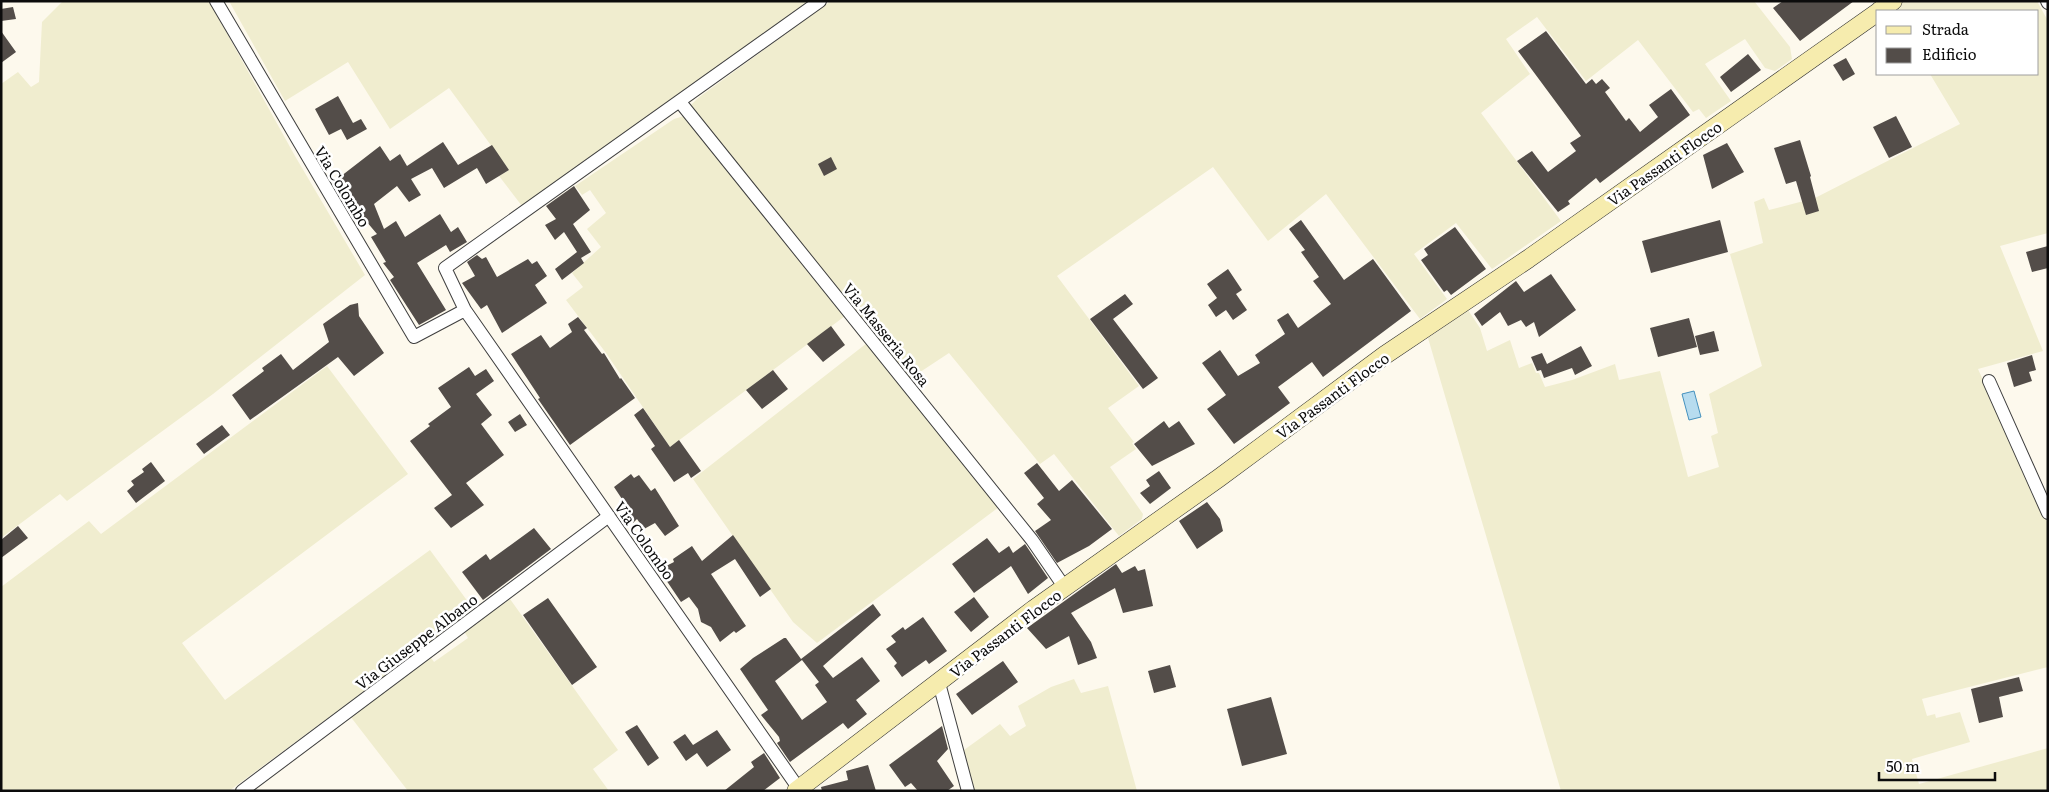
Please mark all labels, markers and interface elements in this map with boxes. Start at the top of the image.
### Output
legend [1876,10,2039,75]
text: Strada [1922,17,1970,40]
text: Edificio [1922,42,1977,65]
street label: Via Passanti Flocco [1602,115,1726,211]
street label: Via Colombo [310,141,377,231]
street label: Via Masseria Rosa [838,277,937,392]
street label: Via Passanti Flocco [1271,346,1394,444]
street label: Via Colombo [609,496,681,584]
street label: Via Passanti Flocco [944,583,1066,683]
street label: Via Giuseppe Albano [350,587,482,695]
scale bar [1879,750,1995,782]
text: 50 m [1886,754,1920,777]

